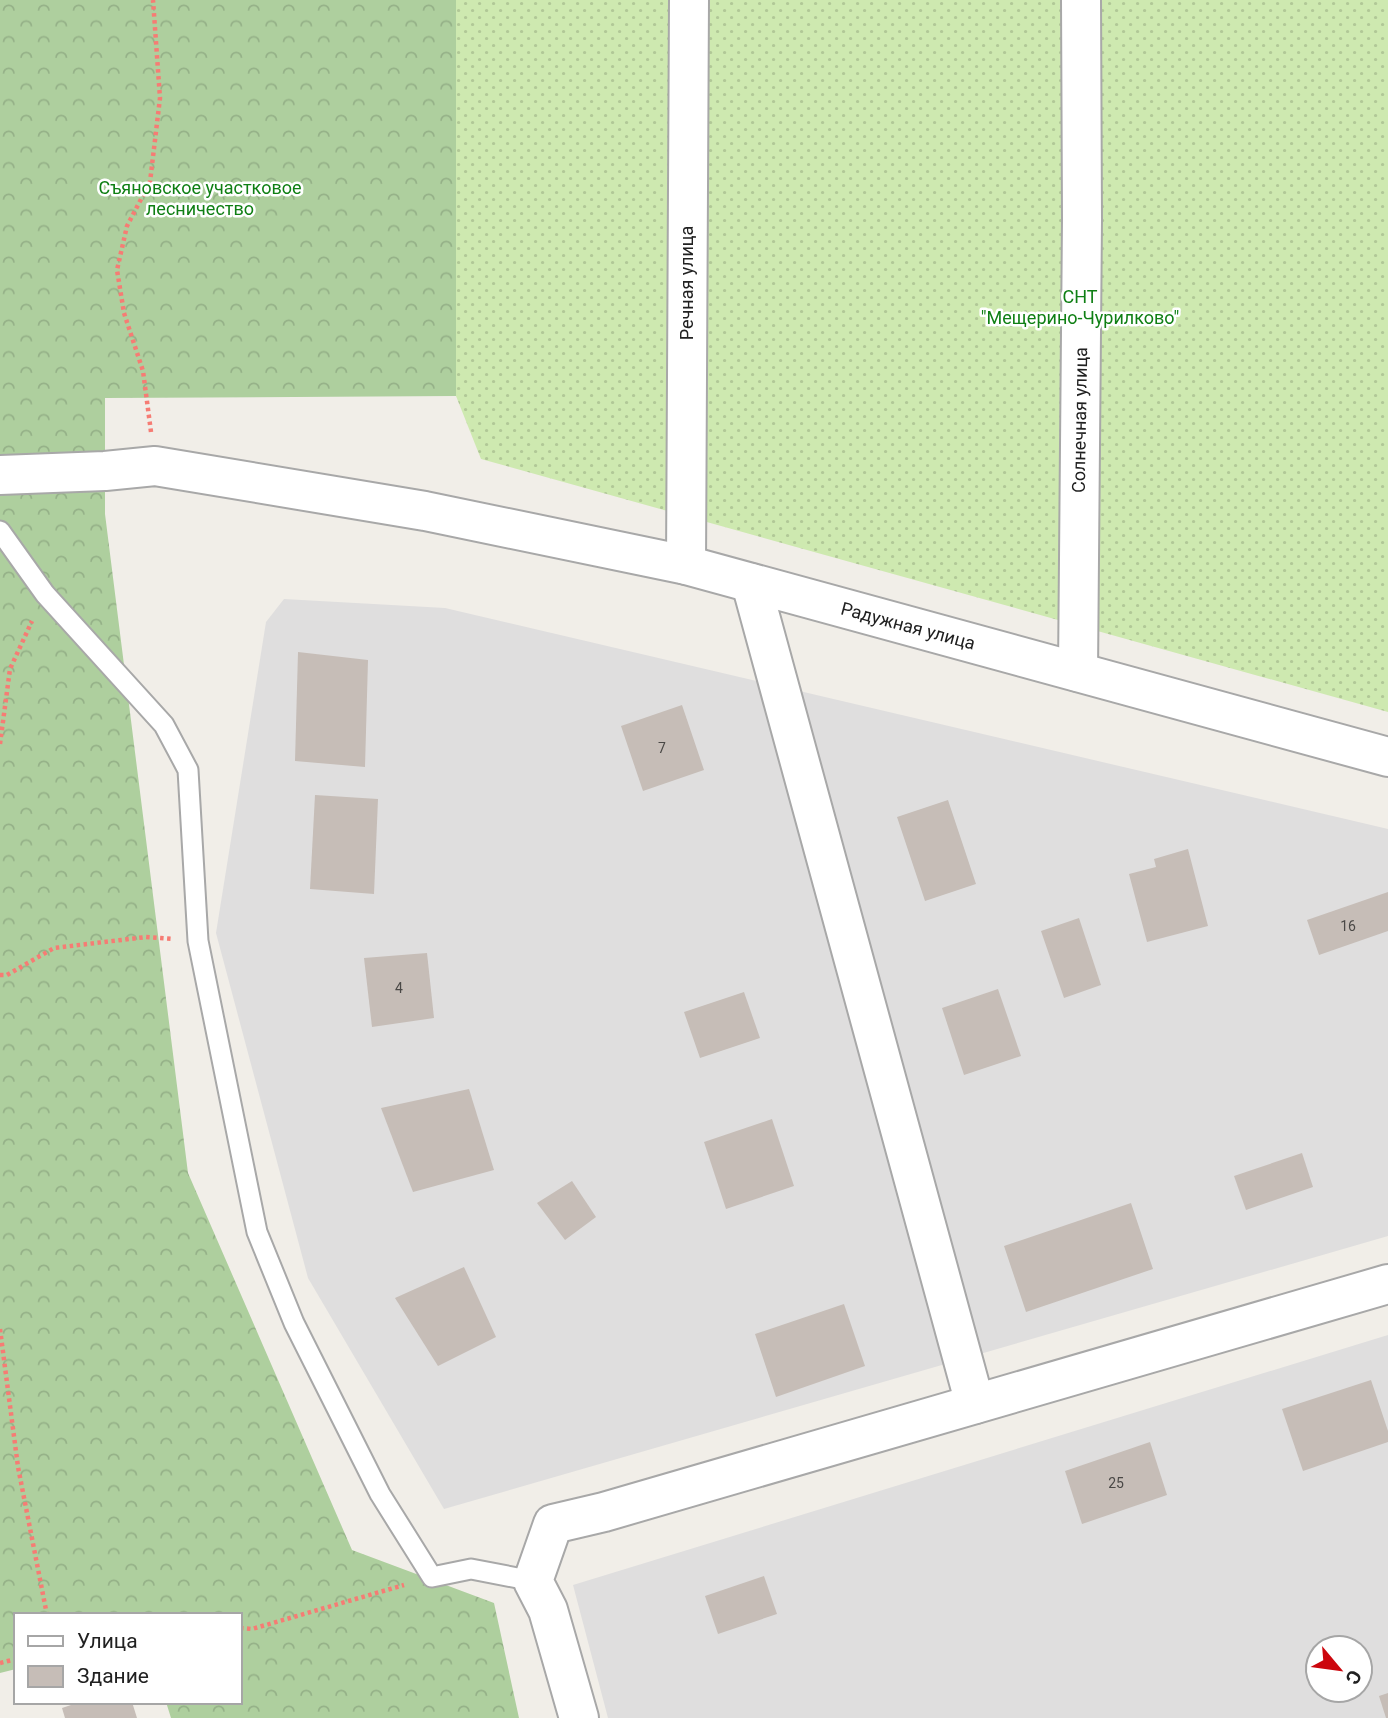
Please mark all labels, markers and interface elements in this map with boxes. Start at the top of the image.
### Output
park label: Съяновское участковое лесничество [98,177,302,219]
street label: Речная улица [676,226,697,340]
park label: СНТ "Мещерино-Чурилково" [981,286,1179,328]
street label: Солнечная улица [1068,347,1091,493]
street label: Радужная улица [839,597,978,654]
house number: 7 [658,740,666,756]
house number: 16 [1340,918,1356,934]
house number: 4 [395,980,403,996]
house number: 25 [1108,1475,1124,1491]
legend [14,1613,242,1704]
text: Улица [77,1629,138,1653]
north arrow [1304,1634,1374,1704]
text: Здание [77,1664,149,1688]
text: С [1340,1666,1367,1688]

